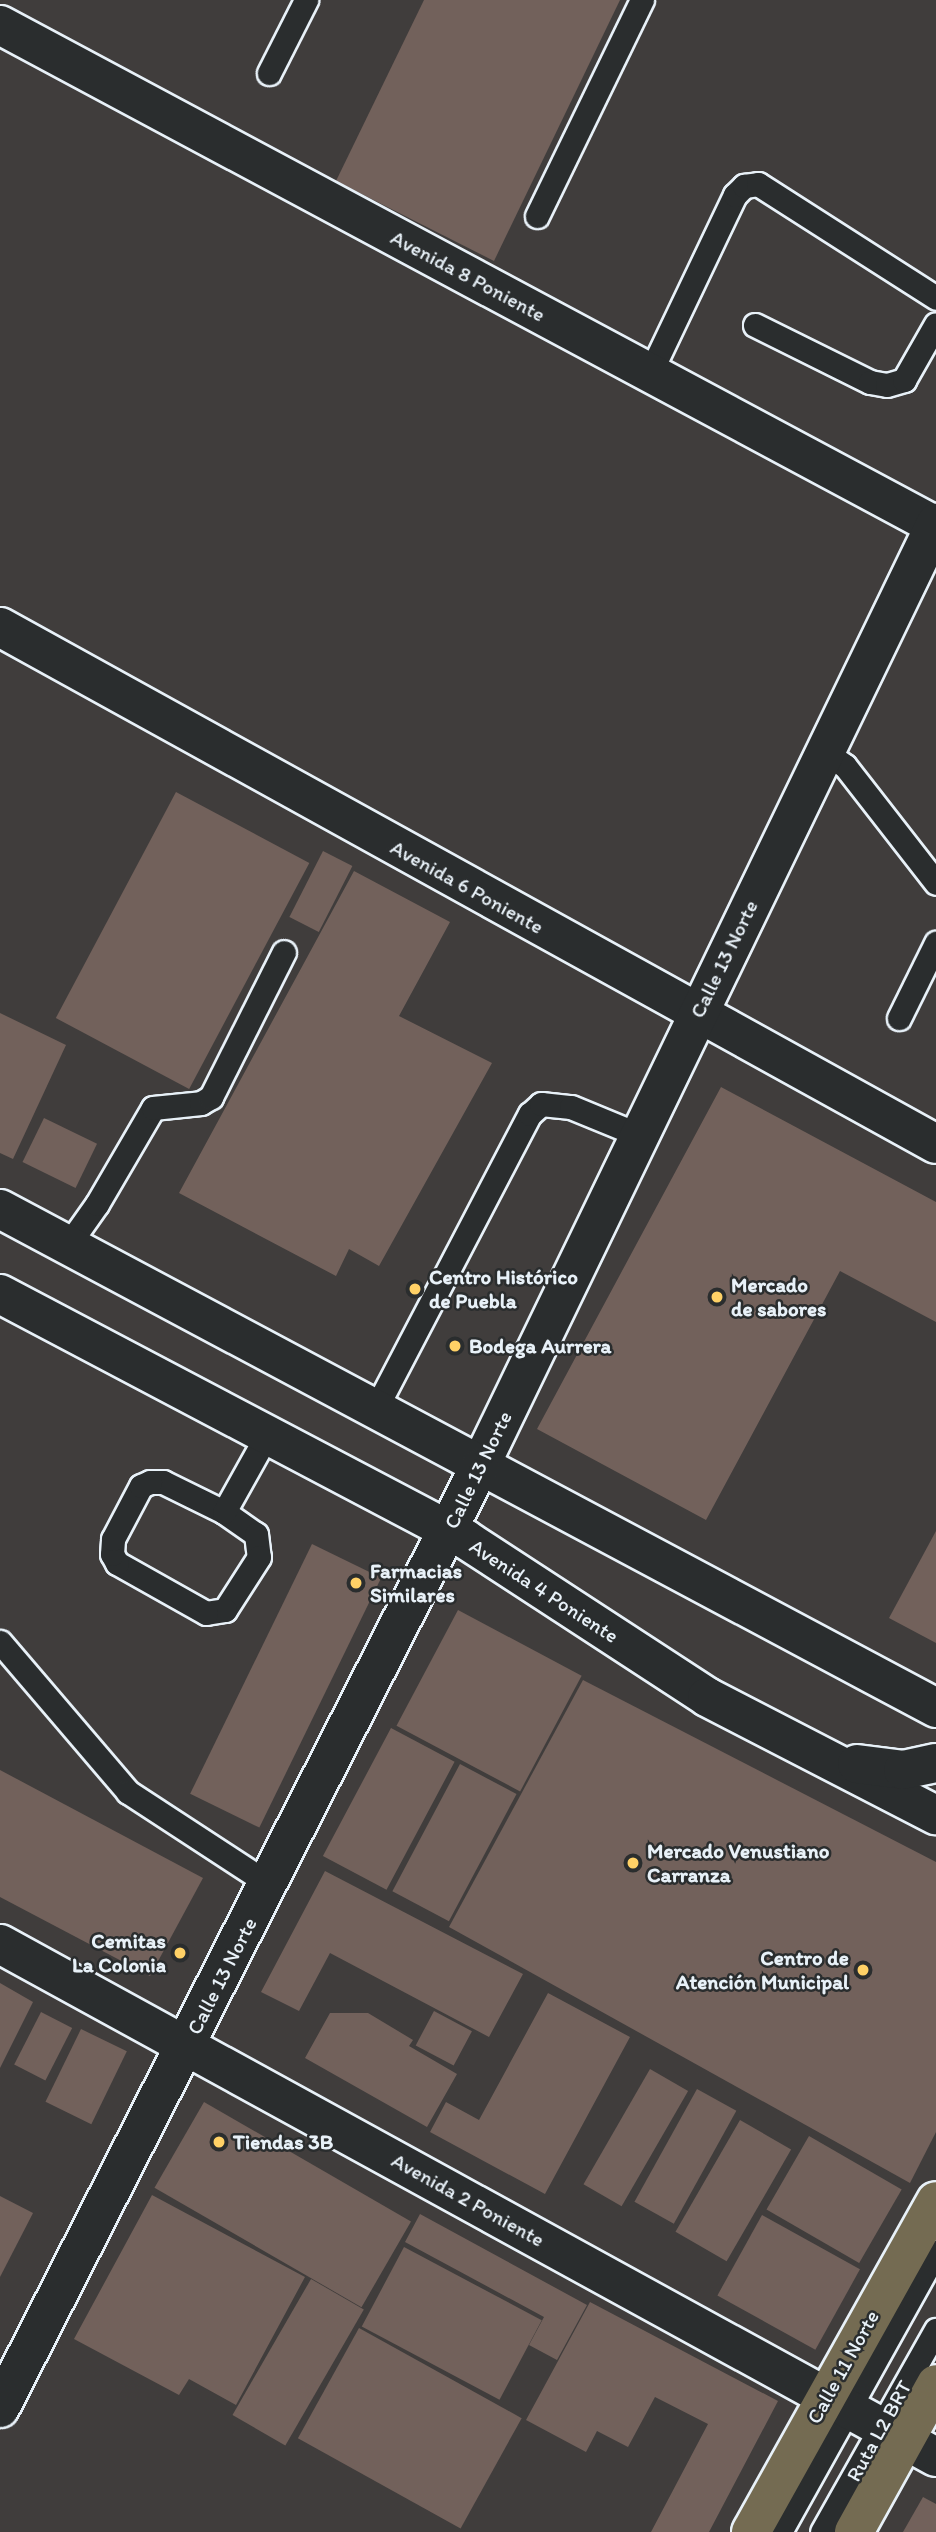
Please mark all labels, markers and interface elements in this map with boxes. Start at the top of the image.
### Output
street label: Avenida 8 Poniente [386,225,550,327]
street label: Avenida 6 Poniente [386,835,548,939]
street label: Calle 13 Norte [685,896,763,1022]
place label: Centro Histórico de Puebla [429,1264,578,1314]
place label: Mercado de sabores [731,1272,827,1322]
marker: Centro Histórico de Puebla [407,1281,423,1297]
marker: Mercado de sabores [709,1289,725,1305]
place label: Bodega Aurrera [469,1333,612,1359]
marker: Bodega Aurrera [447,1338,463,1354]
street label: Calle 13 Norte [439,1407,517,1533]
street label: Avenida 4 Poniente [465,1533,623,1649]
place label: Farmacias Similares [370,1558,462,1608]
marker: Farmacias Similares [348,1575,364,1591]
place label: Mercado Venustiano Carranza [647,1838,829,1888]
marker: Mercado Venustiano Carranza [625,1855,641,1871]
street label: Calle 13 Norte [182,1913,262,2039]
place label: Cemitas La Colonia [71,1928,166,1978]
marker: Cemitas La Colonia [172,1945,188,1961]
place label: Centro de Atención Municipal [676,1945,849,1995]
marker: Centro de Atención Municipal [855,1962,871,1978]
place label: Tiendas 3B [233,2129,333,2155]
marker: Tiendas 3B [211,2134,227,2150]
street label: Avenida 2 Poniente [387,2148,549,2252]
street label: Calle 11 Norte [801,2306,885,2428]
street label: Ruta L2 BRT [841,2376,917,2486]

